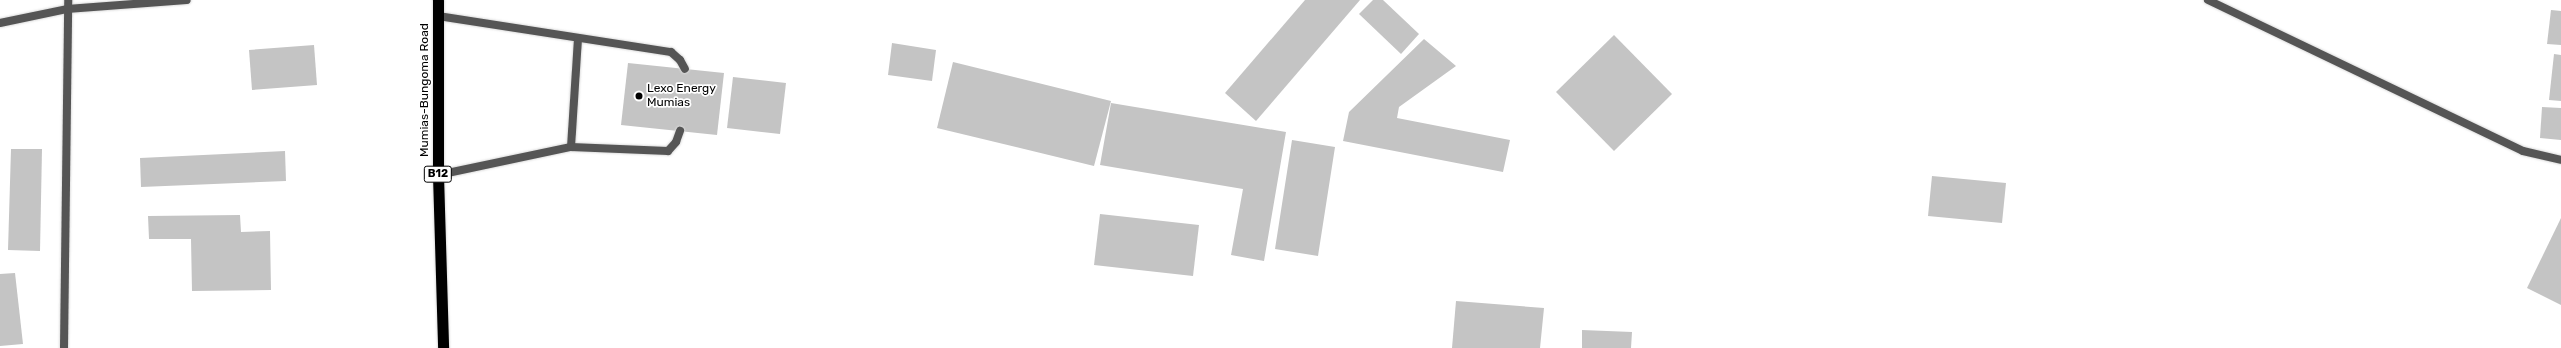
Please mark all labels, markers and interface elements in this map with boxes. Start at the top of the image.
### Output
street label: Mumias-Bungoma Road [418,23,432,157]
place label: Lexo Energy Mumias [647,82,716,110]
marker: Lexo Energy Mumias [634,91,644,101]
road number: B12 [423,165,453,183]

